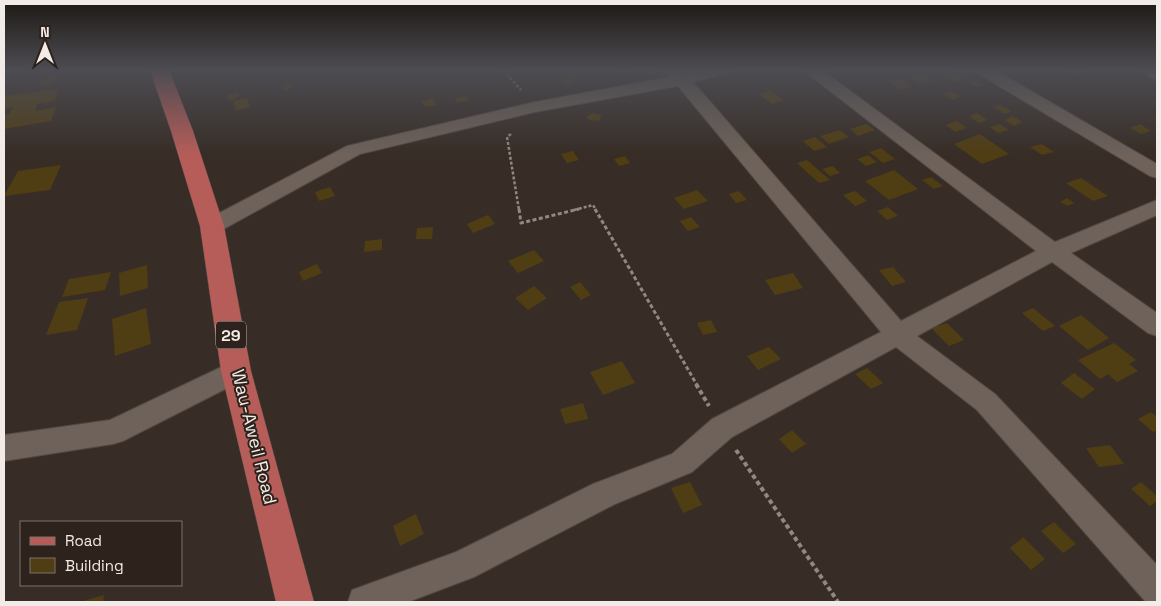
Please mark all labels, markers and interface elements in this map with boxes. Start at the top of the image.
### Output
north arrow [20,20,70,70]
text: N [40,23,50,41]
road number: 29 [216,322,246,348]
street label: Wau-Aweil Road [227,367,282,507]
legend [20,521,182,586]
text: Road [65,531,102,550]
text: Building [65,556,124,575]

